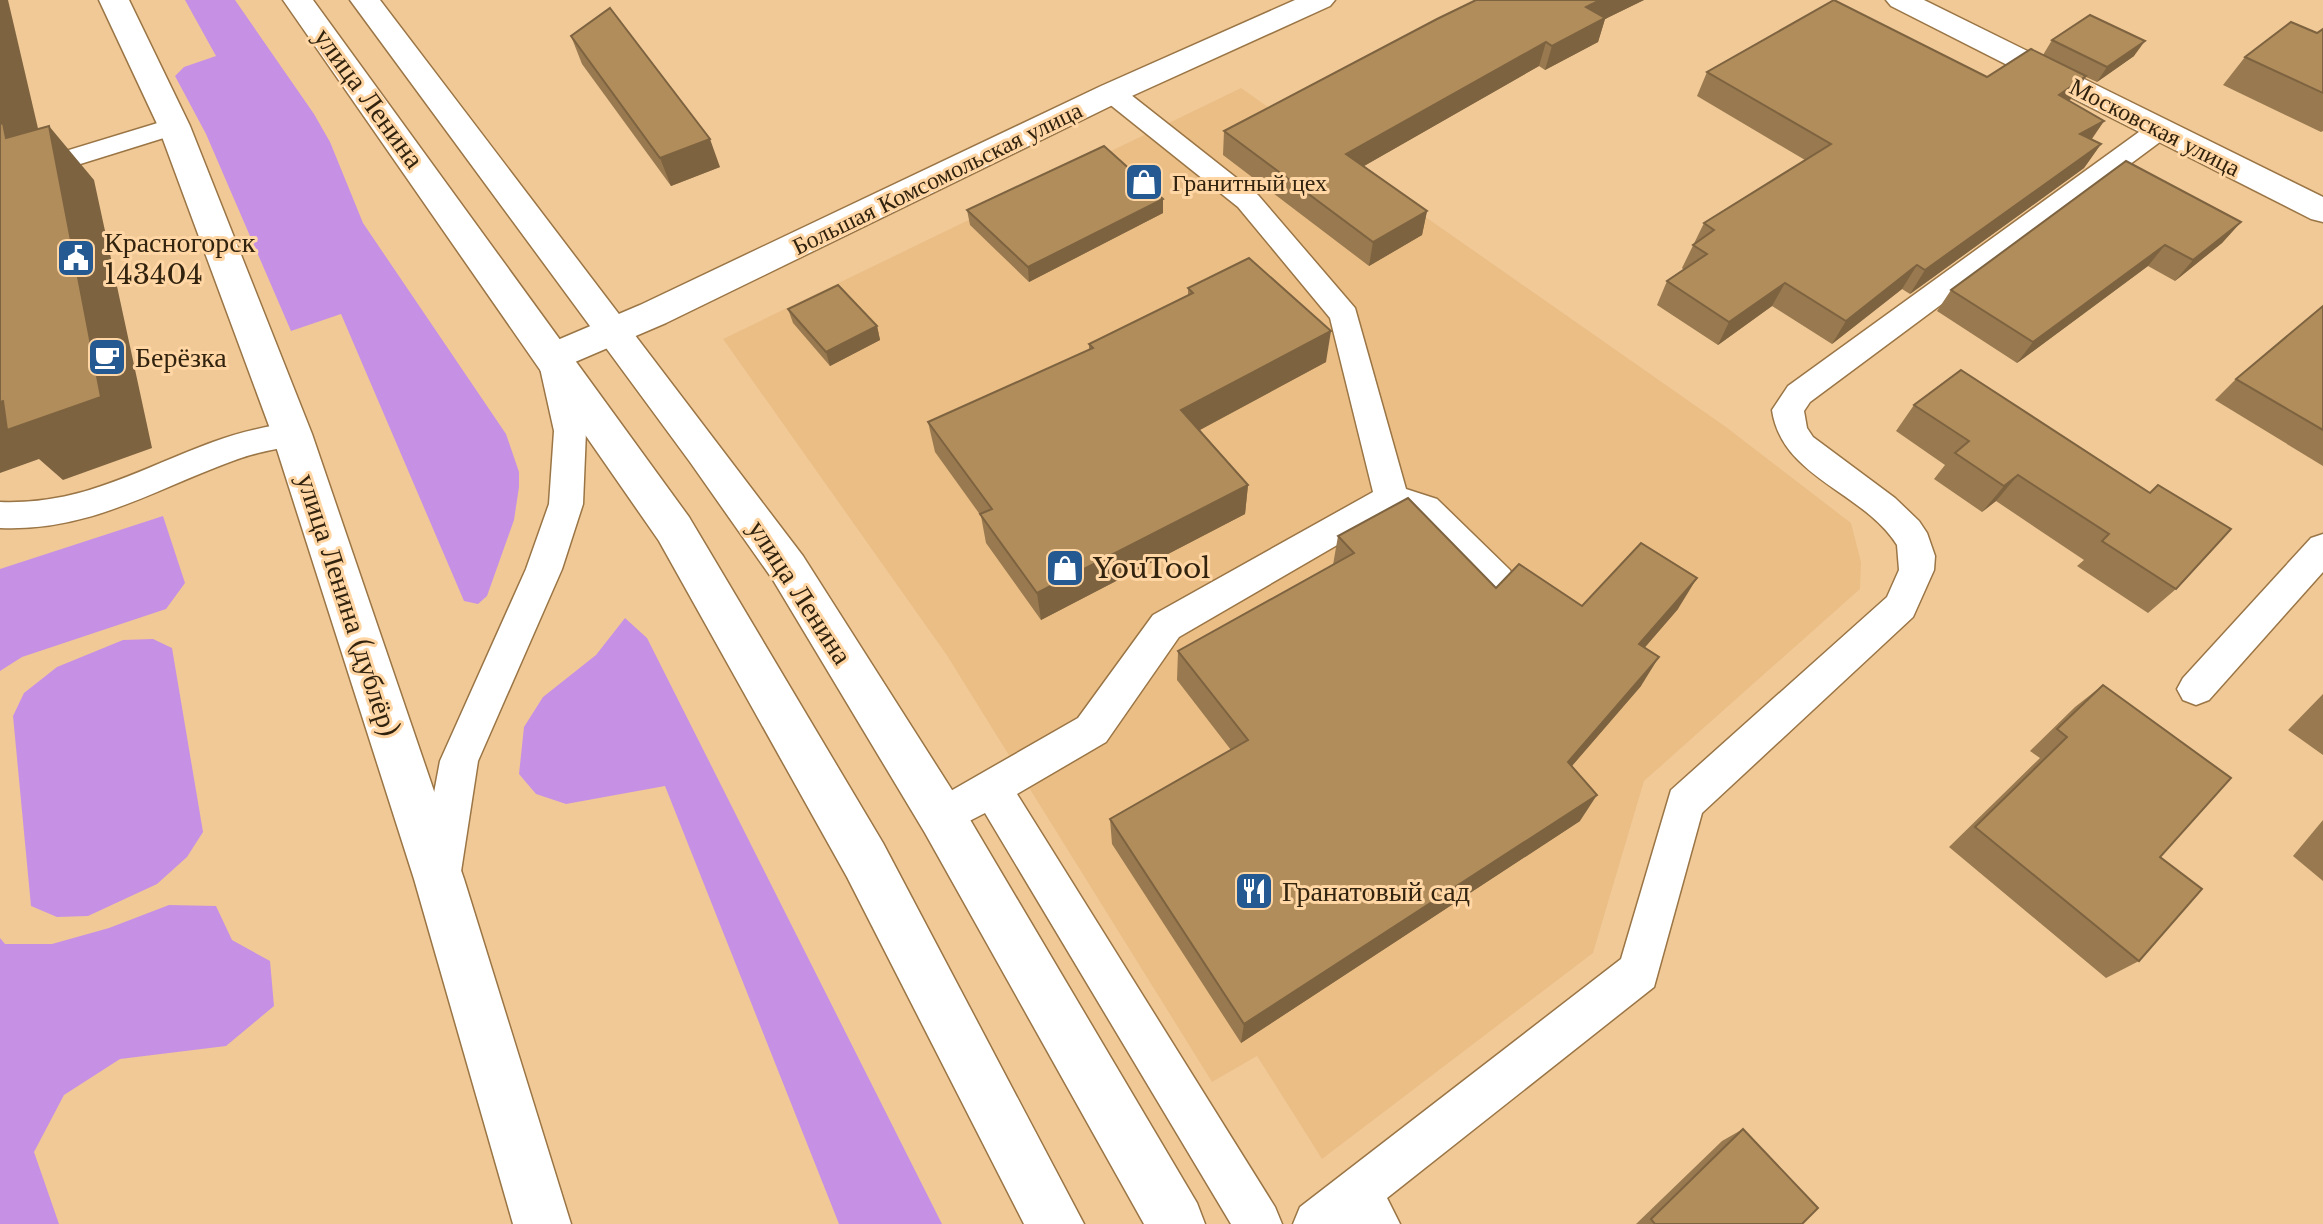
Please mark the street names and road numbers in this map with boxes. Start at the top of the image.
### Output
street label: улица Ленина [306,21,432,176]
street label: Московская улица [2065,72,2245,183]
street label: Большая Комсомольская улица [787,95,1087,261]
street label: улица Ленина (дублёр) [289,469,407,741]
street label: улица Ленина [740,513,860,672]

